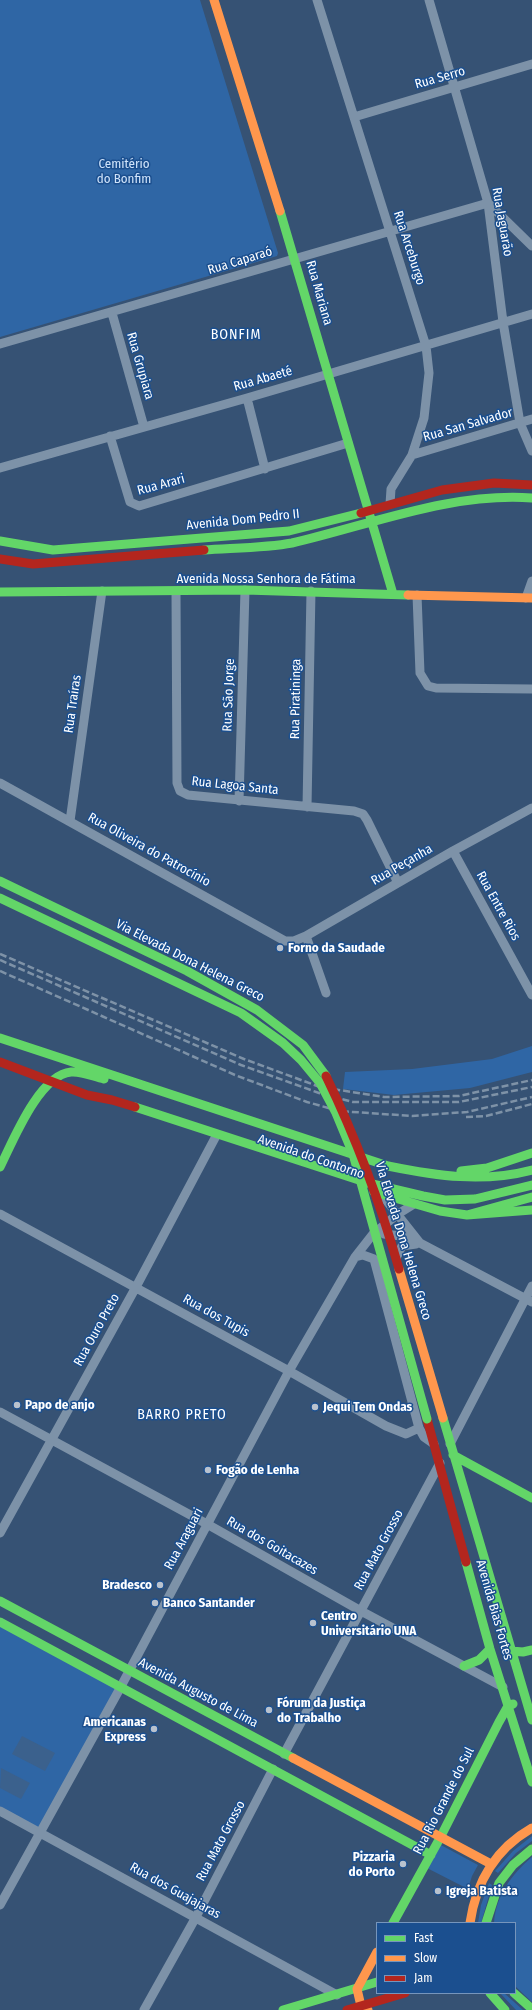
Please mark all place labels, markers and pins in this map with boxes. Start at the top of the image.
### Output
place label: Forno da Saudade [288,940,385,956]
marker: Forno da Saudade [275,943,285,953]
place label: Papo de anjo [25,1397,95,1413]
place label: Jequi Tem Ondas [323,1399,412,1415]
marker: Papo de anjo [12,1400,22,1410]
marker: Jequi Tem Ondas [310,1402,320,1412]
place label: Fogão de Lenha [216,1462,299,1478]
marker: Fogão de Lenha [203,1465,213,1475]
place label: Bradesco [102,1577,152,1593]
marker: Bradesco [155,1580,165,1590]
place label: Banco Santander [163,1595,255,1611]
marker: Banco Santander [150,1598,160,1608]
place label: Centro Universitário UNA [321,1608,416,1639]
marker: Centro Universitário UNA [308,1618,318,1628]
place label: Fórum da Justiça do Trabalho [277,1695,366,1726]
marker: Fórum da Justiça do Trabalho [264,1705,274,1715]
place label: Americanas Express [83,1714,146,1745]
marker: Americanas Express [149,1724,159,1734]
place label: Pizzaria do Porto [349,1849,395,1880]
marker: Pizzaria do Porto [398,1859,408,1869]
place label: Igreja Batista [446,1883,518,1899]
marker: Igreja Batista [433,1886,443,1896]

